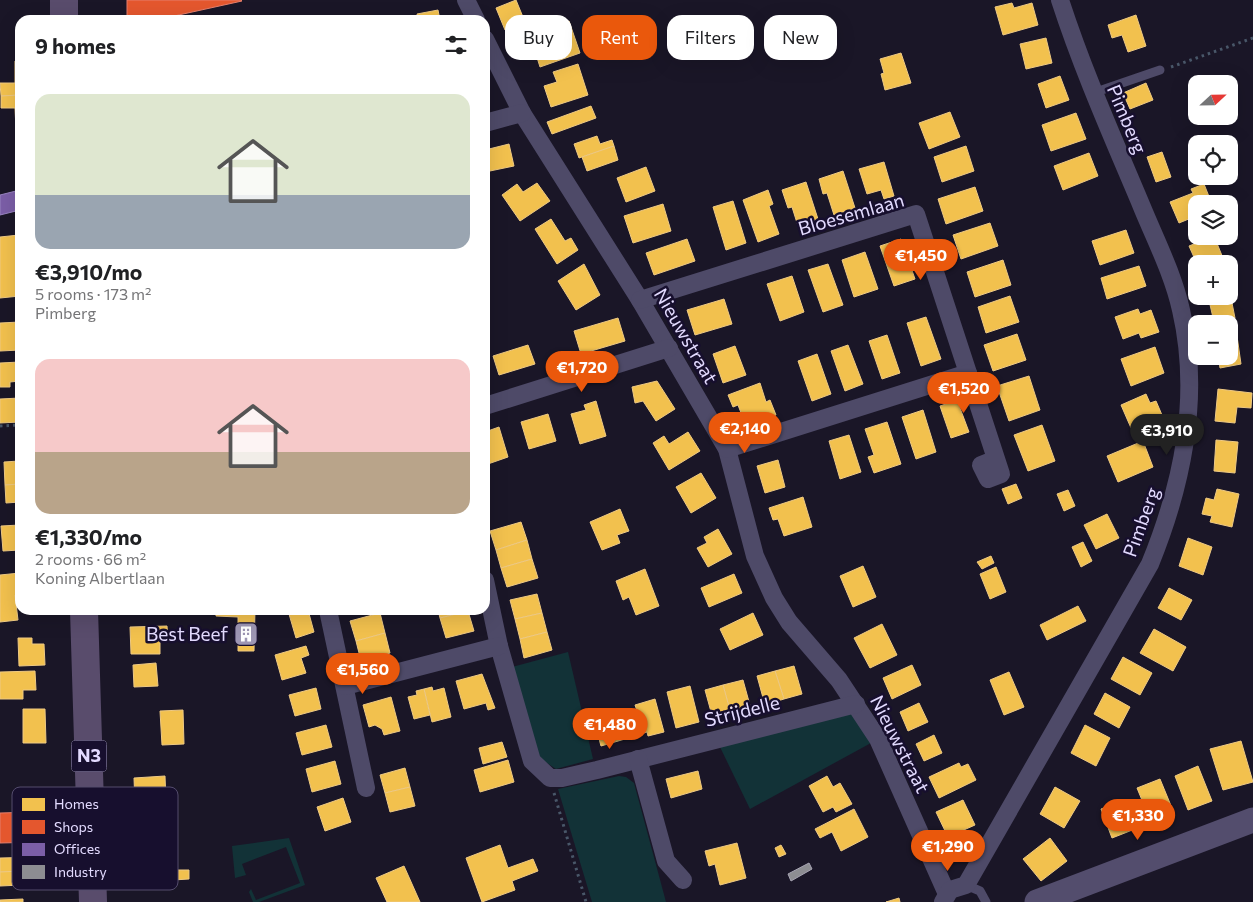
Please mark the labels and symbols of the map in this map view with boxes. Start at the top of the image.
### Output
north arrow [1188,75,1238,125]
street label: Pimberg [1103,81,1152,157]
street label: Bloesemlaan [795,187,907,240]
pin: €1,450 [880,238,962,281]
street label: Nieuwstraat [650,284,723,388]
pin: €1,720 [541,350,623,393]
pin: €1,520 [923,372,1005,414]
pin: €2,140 [704,412,786,454]
pin: €3,910 [1126,414,1208,456]
street label: Pimberg [1117,484,1164,560]
building icon: Best Beef [233,621,259,647]
place label: Best Beef [146,622,228,645]
pin: €1,560 [322,652,404,695]
street label: Strijdelle [702,690,782,731]
street label: Nieuwstraat [866,691,935,797]
pin: €1,480 [569,708,651,750]
road number: N3 [72,740,106,771]
legend [12,787,178,890]
text: Homes [54,795,99,812]
pin: €1,330 [1097,798,1179,841]
text: Shops [54,818,93,835]
pin: €1,290 [907,830,989,872]
text: Offices [54,840,100,857]
text: Industry [54,863,107,880]

